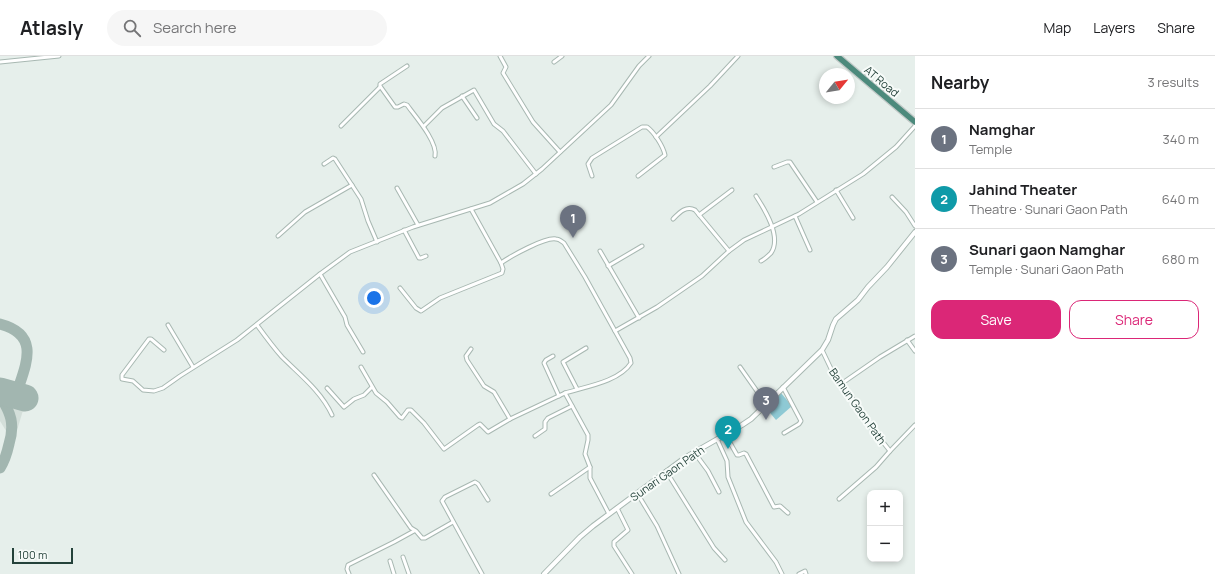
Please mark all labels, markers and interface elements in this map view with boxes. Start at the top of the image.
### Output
search box [107,10,387,46]
text: Atlasly [20,15,83,41]
icon: search [121,17,143,39]
text: Search here [153,17,236,38]
text: Map [1043,18,1071,37]
text: Layers [1093,18,1135,37]
text: Share [1157,18,1195,37]
street label: AT Road [862,62,902,100]
north arrow [819,68,855,104]
text: Nearby [931,71,989,94]
text: 3 results [1147,73,1199,91]
text: Namghar [969,119,1035,140]
text: 1 [941,130,947,148]
text: 340 m [1163,130,1199,148]
text: Temple [969,140,1012,158]
text: Jahind Theater [969,179,1077,200]
text: 2 [940,190,948,208]
text: 640 m [1162,190,1199,208]
text: Theatre · Sunari Gaon Path [969,200,1128,218]
pin: 1 [560,205,586,238]
text: Sunari gaon Namghar [969,239,1125,260]
text: 3 [940,250,948,268]
text: 680 m [1162,250,1199,268]
text: Temple · Sunari Gaon Path [969,260,1124,278]
your location [364,288,384,308]
button: Save [931,300,1061,339]
button: Share [1069,300,1199,339]
street label: Bamun Gaon Path [826,365,890,447]
pin: 3 [753,387,779,420]
pin: 2 [715,416,741,449]
street label: Sunari Gaon Path [627,442,707,504]
map controls [867,490,903,562]
button: + [867,490,903,526]
button: − [867,526,903,562]
scale bar [12,546,73,565]
text: 100 m [18,547,47,562]

